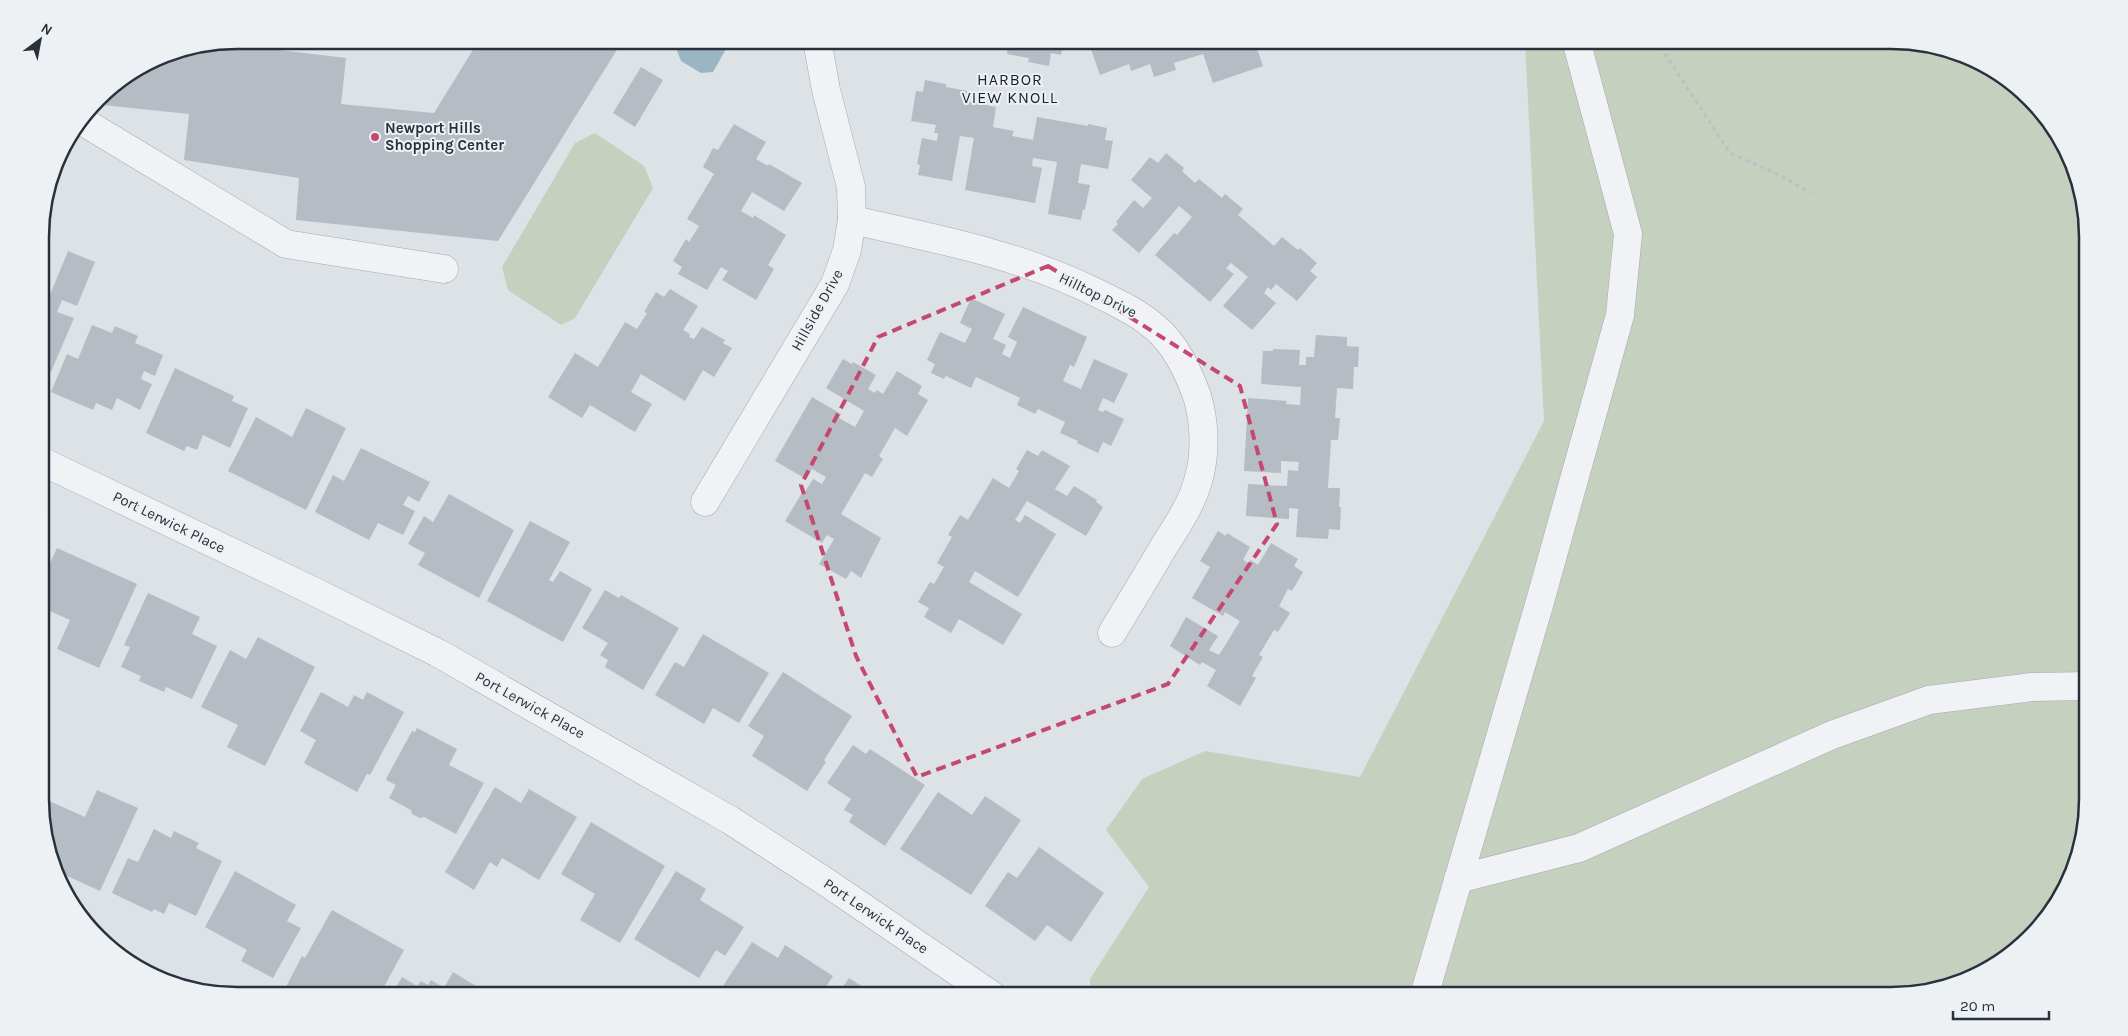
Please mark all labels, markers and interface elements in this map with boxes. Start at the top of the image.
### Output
north arrow [15,15,65,65]
text: N [38,20,55,39]
district label: HARBOR VIEW KNOLL [962,70,1058,107]
place label: Newport Hills Shopping Center [385,119,504,154]
marker: Newport Hills Shopping Center [369,131,381,143]
street label: Hillside Drive [787,266,847,354]
street label: Hilltop Drive [1056,268,1140,322]
street label: Port Lerwick Place [110,487,228,557]
street label: Port Lerwick Place [472,667,588,743]
street label: Port Lerwick Place [820,874,932,958]
scale bar [1953,988,2049,1020]
text: 20 m [1960,997,1995,1015]

